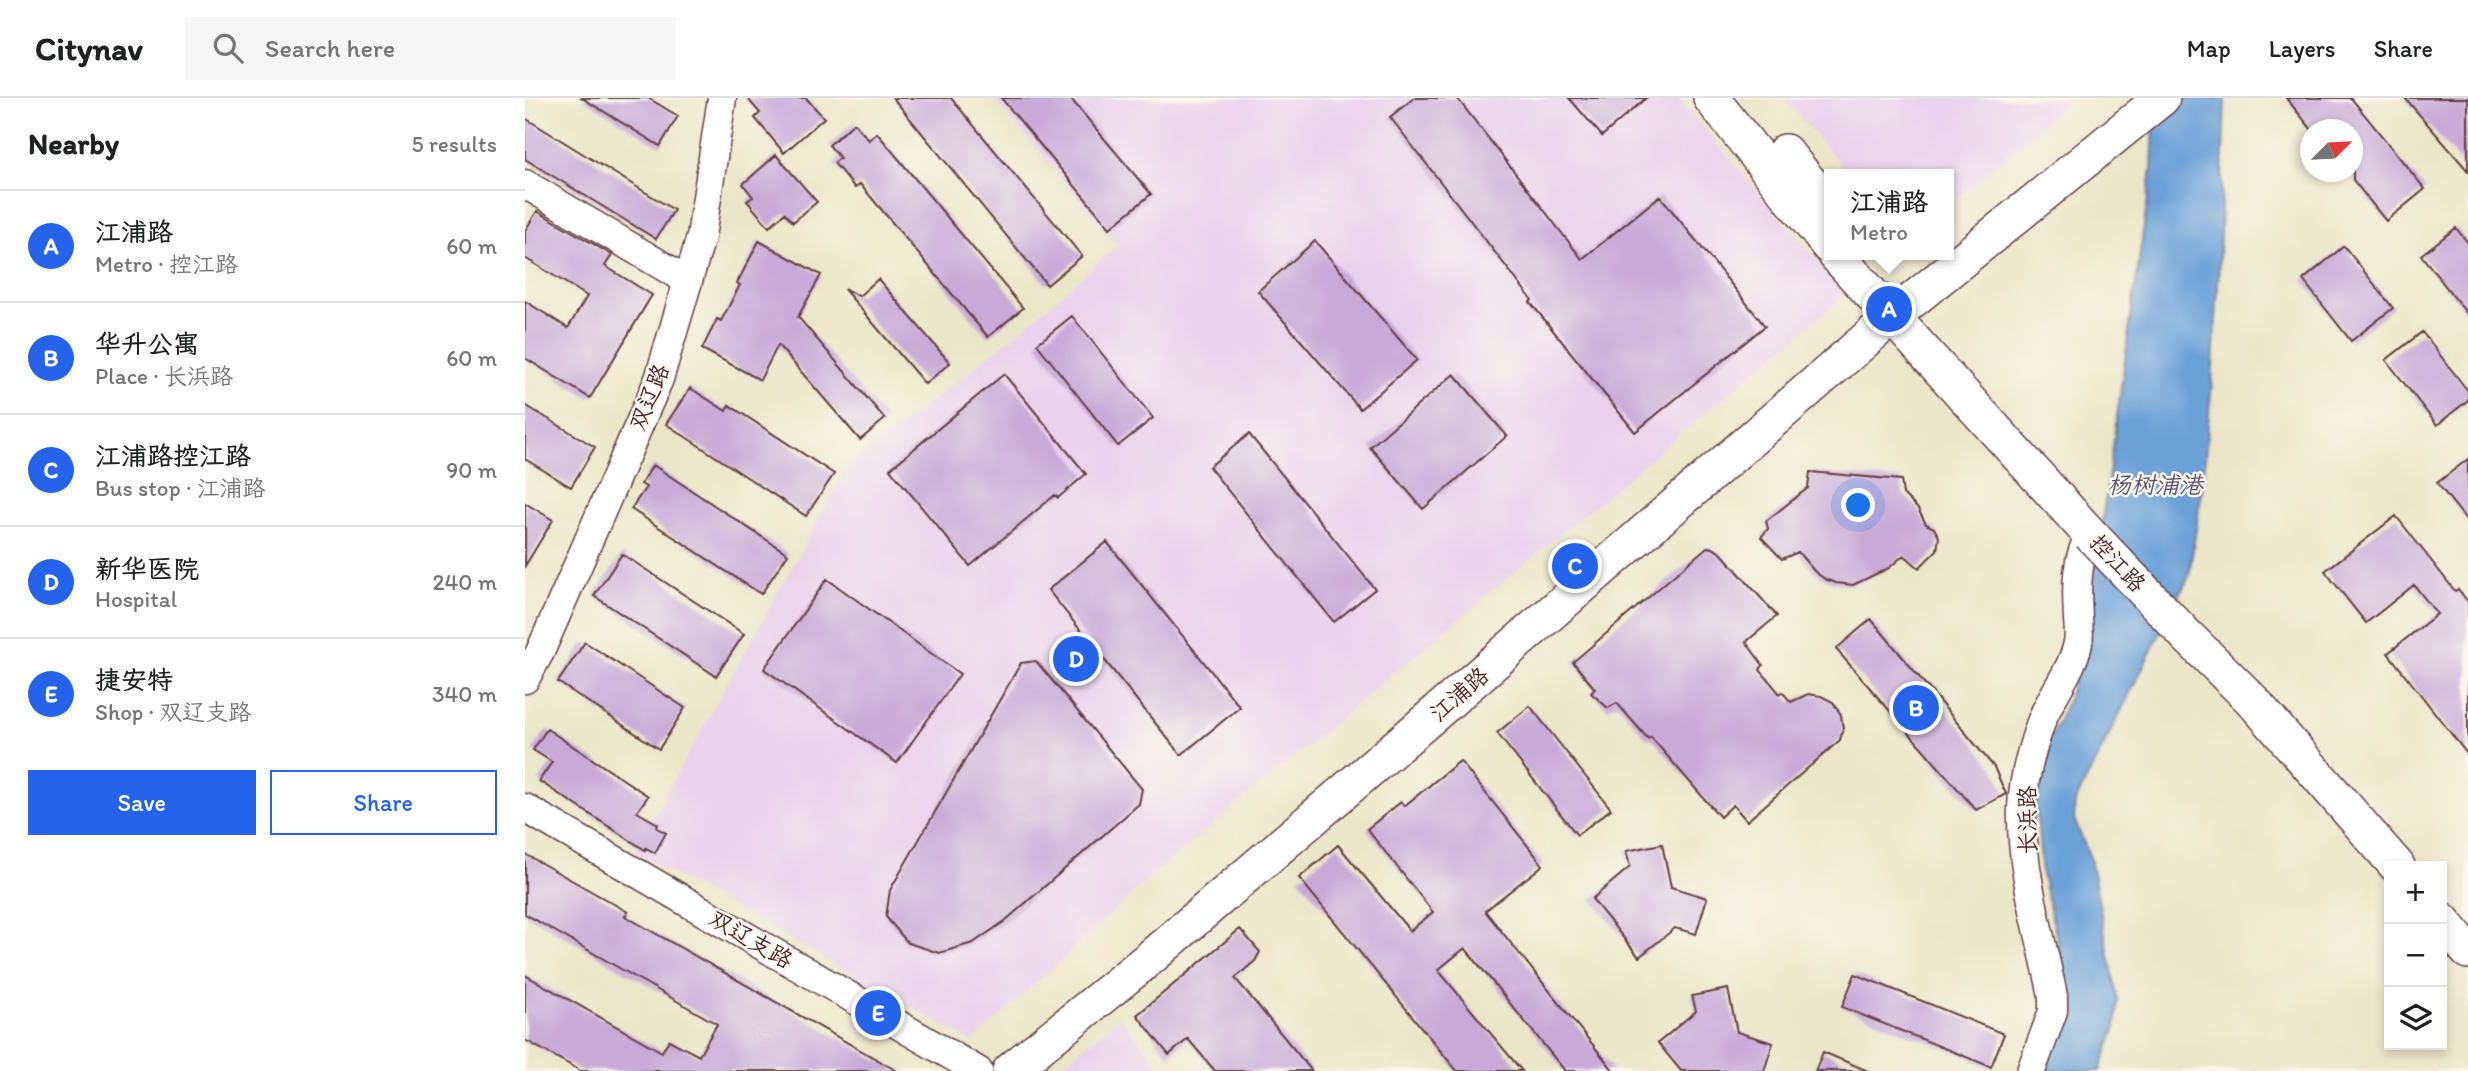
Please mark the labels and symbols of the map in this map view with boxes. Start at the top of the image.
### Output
north arrow [2300,119,2363,182]
pin: A [1866,283,1912,335]
street label: 双辽路 [623,360,675,434]
water label: 杨树浦港 [2107,470,2205,499]
your location [1841,488,1875,522]
street label: 控江路 [2084,528,2152,598]
pin: C [1552,540,1598,592]
pin: D [1053,633,1099,685]
street label: 江浦路 [1424,661,1494,727]
pin: B [1893,682,1939,734]
street label: 长浜路 [2013,786,2041,855]
street label: 双辽支路 [704,904,798,974]
pin: E [855,987,901,1039]

